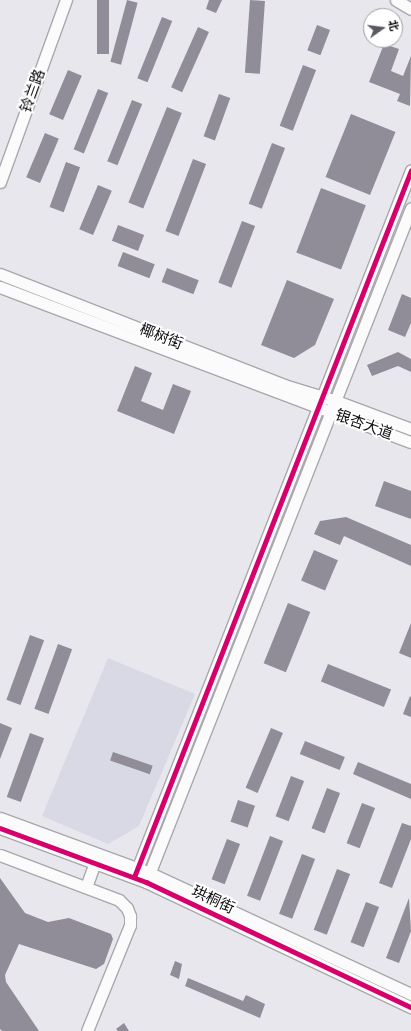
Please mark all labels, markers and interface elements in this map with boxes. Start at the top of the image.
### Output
north arrow [363,8,403,48]
text: 北 [385,18,403,33]
street label: 铃兰路 [17,67,49,115]
street label: 椰树街 [137,321,185,353]
street label: 银杏大道 [333,406,395,444]
street label: 珙桐街 [189,882,237,918]

